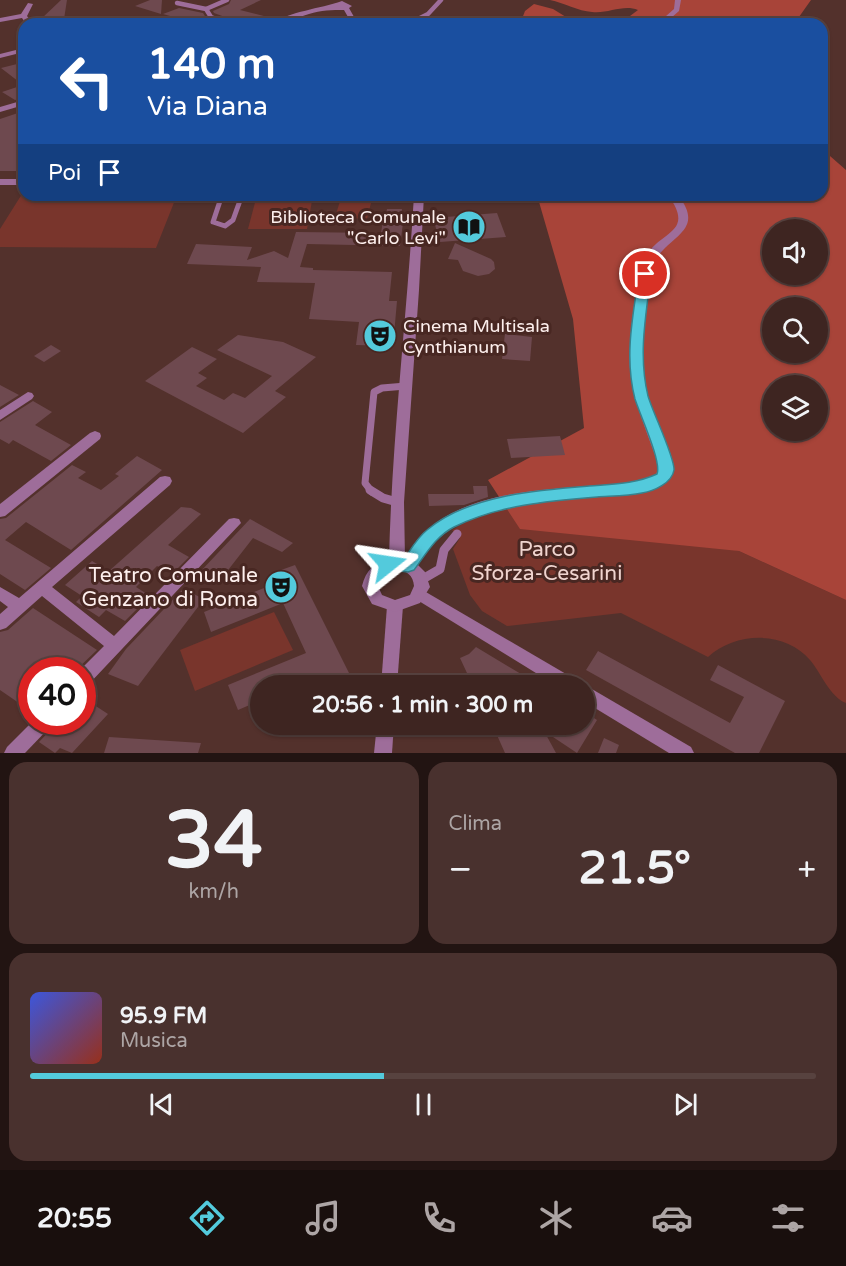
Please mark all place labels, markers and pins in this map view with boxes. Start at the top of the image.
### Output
place label: Biblioteca Comunale "Carlo Levi" [270,206,446,249]
library icon: Biblioteca Comunale "Carlo Levi" [451,209,487,245]
pin [619,248,670,299]
place label: Cinema Multisala Cynthianum [403,315,550,358]
theatre icon: Cinema Multisala Cynthianum [362,318,398,354]
place label: Teatro Comunale Genzano di Roma [81,563,258,612]
theatre icon: Teatro Comunale Genzano di Roma [263,569,299,605]

